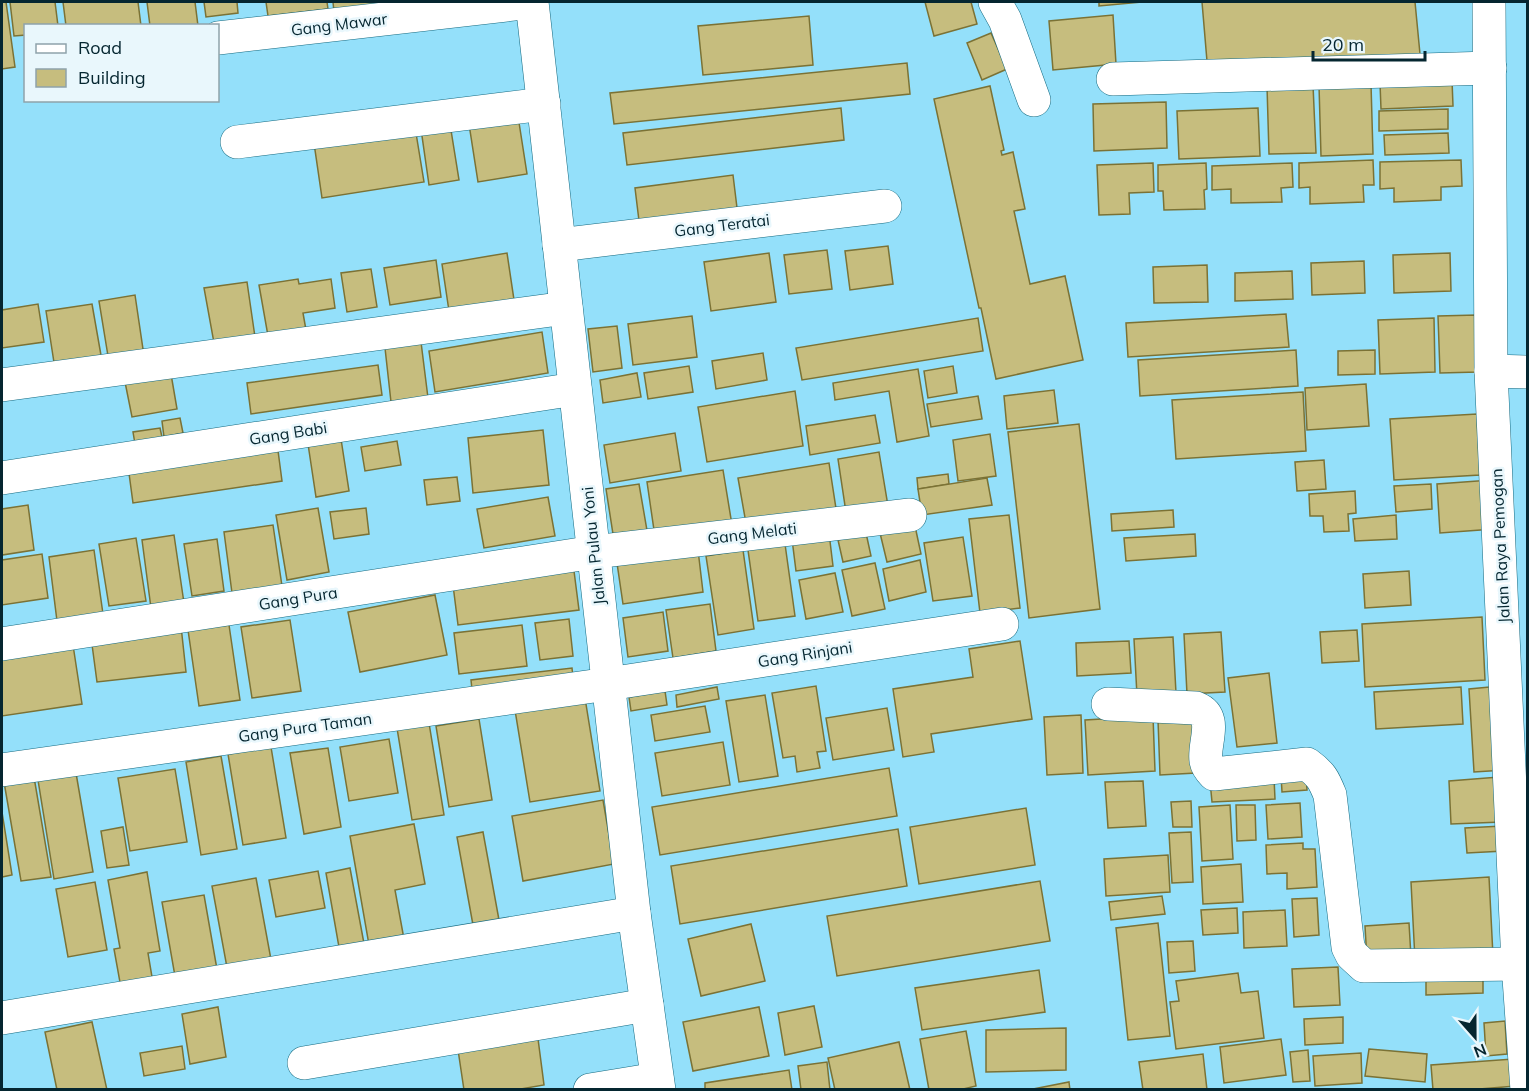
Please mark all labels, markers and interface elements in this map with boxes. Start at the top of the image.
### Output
street label: Gang Mawar [290,8,388,40]
legend [24,24,219,102]
scale bar [1313,24,1426,62]
text: 20 m [1322,33,1364,56]
text: Road [78,36,122,59]
text: Building [78,66,146,89]
street label: Gang Teratai [673,209,771,241]
street label: Gang Babi [248,417,328,449]
street label: Jalan Raya Pemogan [1486,468,1514,624]
street label: Jalan Pulau Yoni [577,486,609,606]
street label: Gang Melati [706,518,798,548]
street label: Gang Pura [257,582,339,614]
street label: Gang Rinjani [756,637,854,671]
street label: Gang Pura Taman [237,708,373,746]
north arrow [1445,1007,1505,1067]
text: N [1471,1040,1490,1063]

